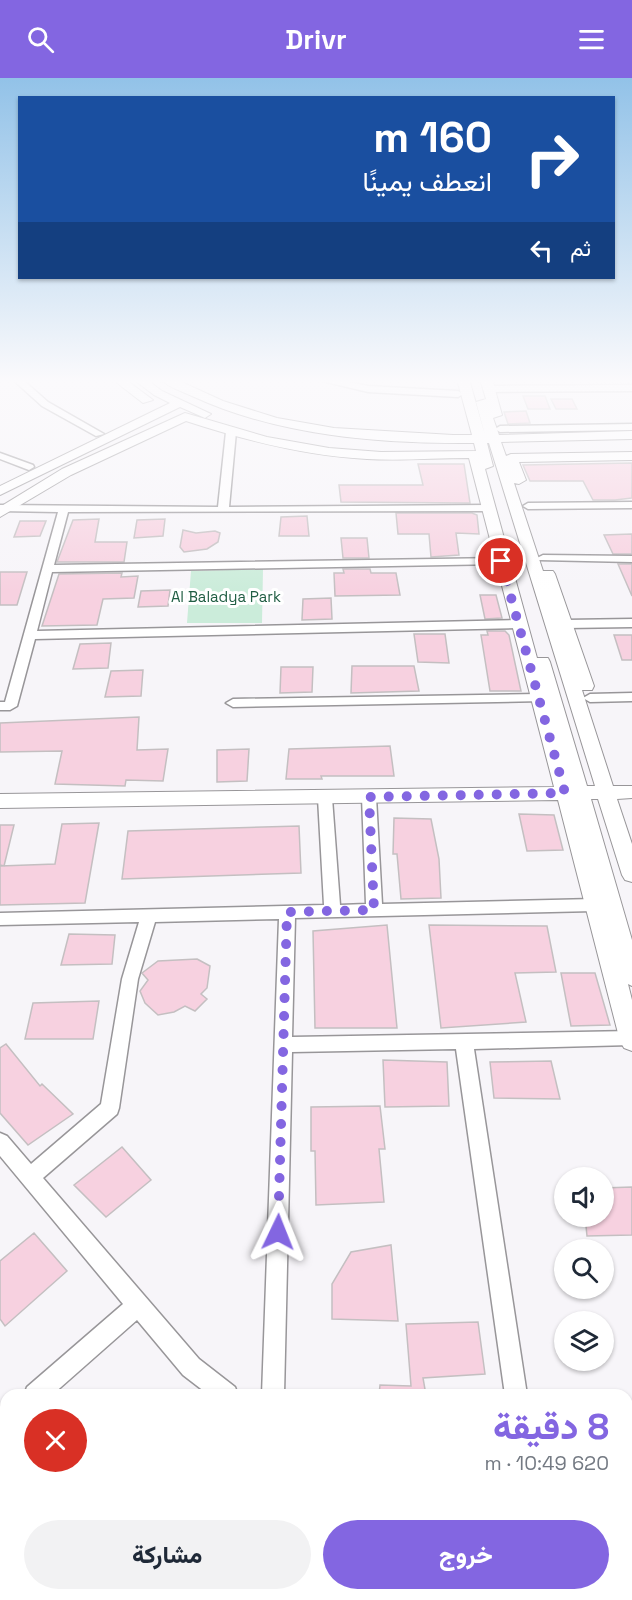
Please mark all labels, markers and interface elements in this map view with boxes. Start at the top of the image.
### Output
text: Drivr [285,22,347,57]
icon: search [24,23,57,56]
icon: menu [575,23,608,56]
text: 160 m [373,111,492,164]
icon: right [513,120,591,198]
text: انعطف يمينًا [362,164,492,199]
icon: left [525,234,558,267]
text: ثم [570,234,591,262]
pin [475,535,526,586]
icon: arrive [484,544,517,577]
park label: Al Baladya Park [171,587,281,606]
map controls [554,1167,614,1371]
button: sound [554,1167,614,1227]
position arrow [246,1200,310,1264]
button: search [554,1239,614,1299]
button: layers [554,1311,614,1371]
text: 8 دقيقة [493,1404,609,1450]
button: close [24,1409,87,1472]
text: 620 m · 10:49 [485,1450,609,1476]
button: مشاركة [24,1520,311,1589]
button: خروج [323,1520,609,1589]

